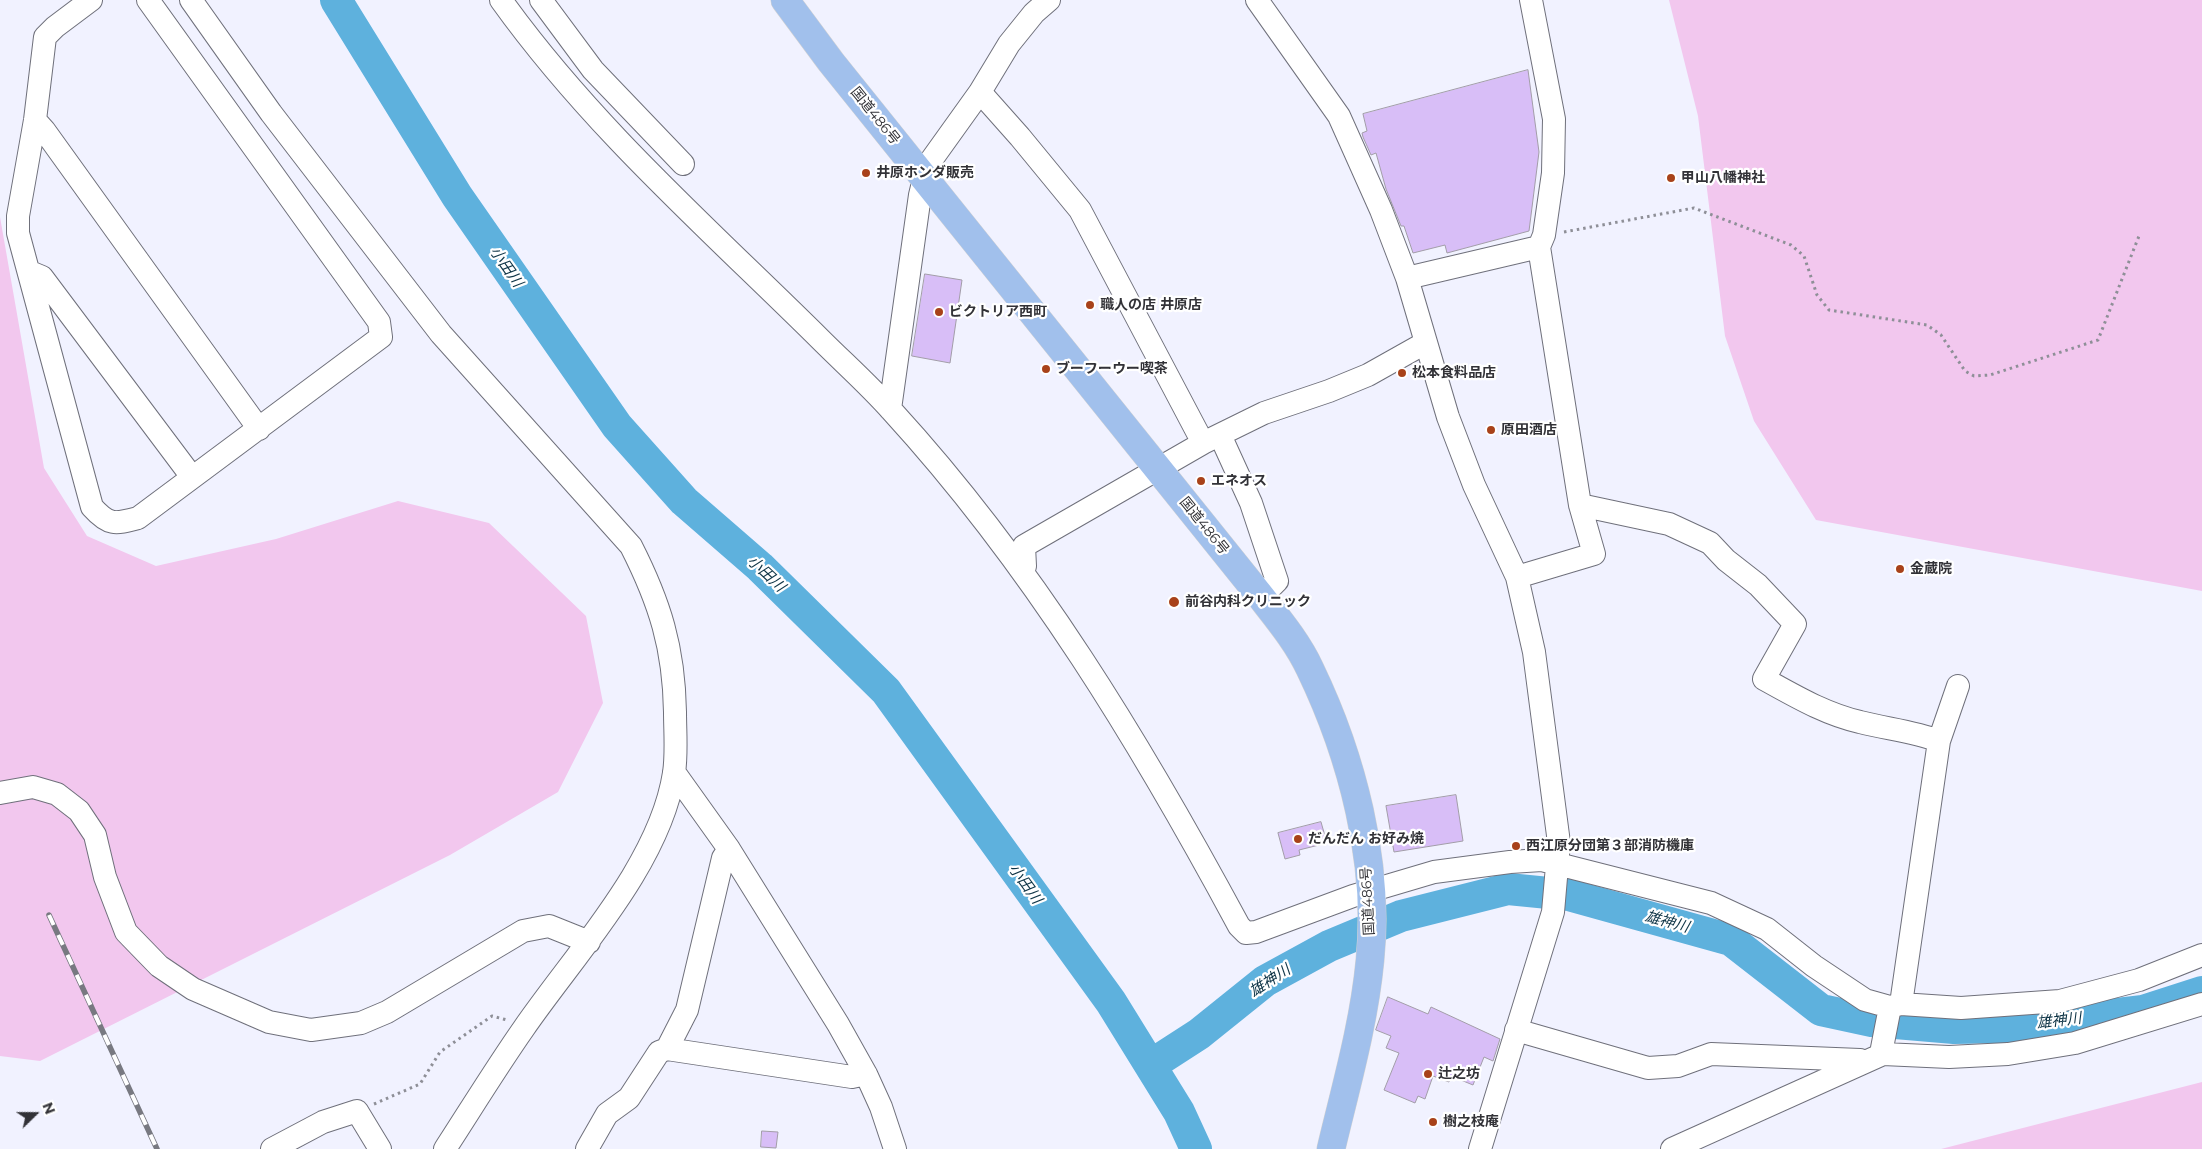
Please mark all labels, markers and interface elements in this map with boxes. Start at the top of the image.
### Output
street label: 国道486号 [847,84,903,148]
place label: 井原ホンダ販売 [876,165,974,181]
marker: 井原ホンダ販売 [860,167,872,179]
place label: 甲山八幡神社 [1681,170,1765,186]
marker: 甲山八幡神社 [1665,172,1677,184]
water label: 小田川 [486,243,526,291]
place label: 職人の店 井原店 [1100,297,1202,313]
marker: 職人の店 井原店 [1084,299,1096,311]
place label: ビクトリア西町 [949,304,1047,320]
marker: ビクトリア西町 [933,306,945,318]
place label: ブーフーウー喫茶 [1056,361,1168,377]
marker: ブーフーウー喫茶 [1040,363,1052,375]
place label: 松本食料品店 [1412,365,1496,381]
marker: 松本食料品店 [1396,367,1408,379]
place label: 原田酒店 [1501,422,1557,438]
marker: 原田酒店 [1485,424,1497,436]
place label: エネオス [1211,473,1267,489]
marker: エネオス [1195,475,1207,487]
street label: 国道486号 [1176,494,1232,558]
water label: 小田川 [743,552,789,596]
place label: 金蔵院 [1910,561,1952,577]
marker: 金蔵院 [1894,563,1906,575]
place label: 前谷内科クリニック [1185,594,1311,610]
marker: 前谷内科クリニック [1167,595,1181,609]
place label: だんだん お好み焼 [1308,831,1424,847]
marker: だんだん お好み焼 [1292,833,1304,845]
place label: 西江原分団第３部消防機庫 [1526,838,1694,854]
marker: 西江原分団第３部消防機庫 [1510,840,1522,852]
water label: 小田川 [1004,861,1046,907]
street label: 国道486号 [1358,866,1378,936]
water label: 雄神川 [1643,907,1691,937]
water label: 雄神川 [1246,961,1294,1001]
water label: 雄神川 [2036,1009,2082,1033]
place label: 辻之坊 [1438,1066,1480,1082]
marker: 辻之坊 [1422,1068,1434,1080]
north arrow [10,1089,60,1139]
text: N [38,1100,59,1117]
place label: 樹之枝庵 [1443,1114,1499,1130]
marker: 樹之枝庵 [1427,1116,1439,1128]

